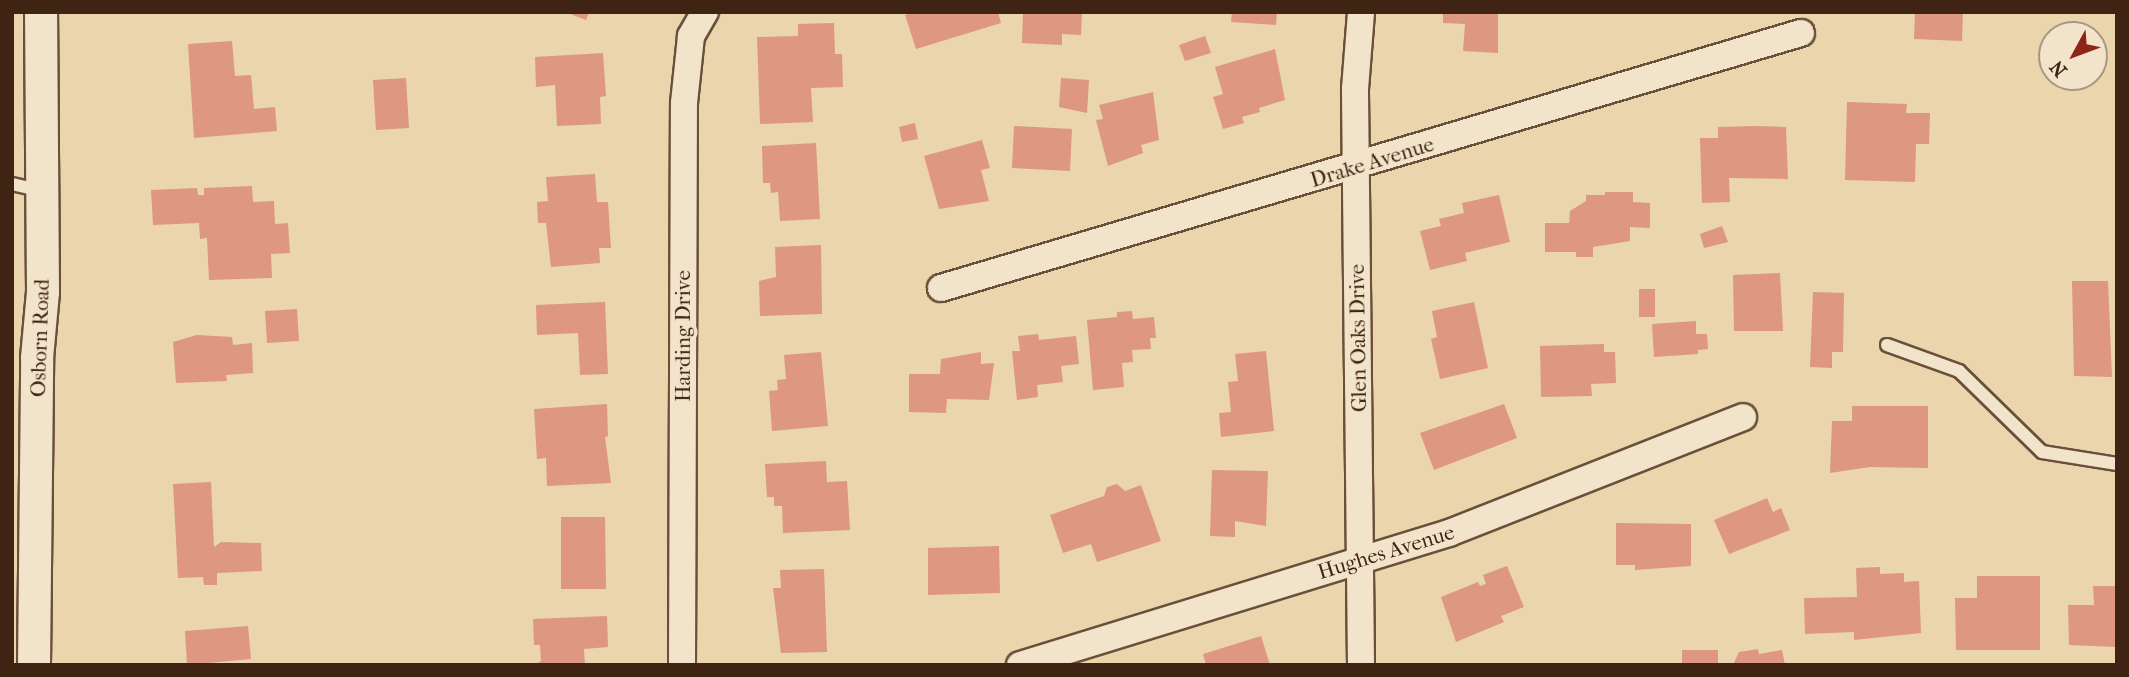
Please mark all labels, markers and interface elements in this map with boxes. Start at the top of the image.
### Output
north arrow [2038,21,2108,91]
text: N [2046,56,2072,81]
street label: Drake Avenue [1307,131,1437,193]
street label: Glen Oaks Drive [1344,264,1372,412]
street label: Harding Drive [670,270,696,402]
street label: Osborn Road [25,278,55,398]
street label: Hughes Avenue [1315,519,1457,585]

